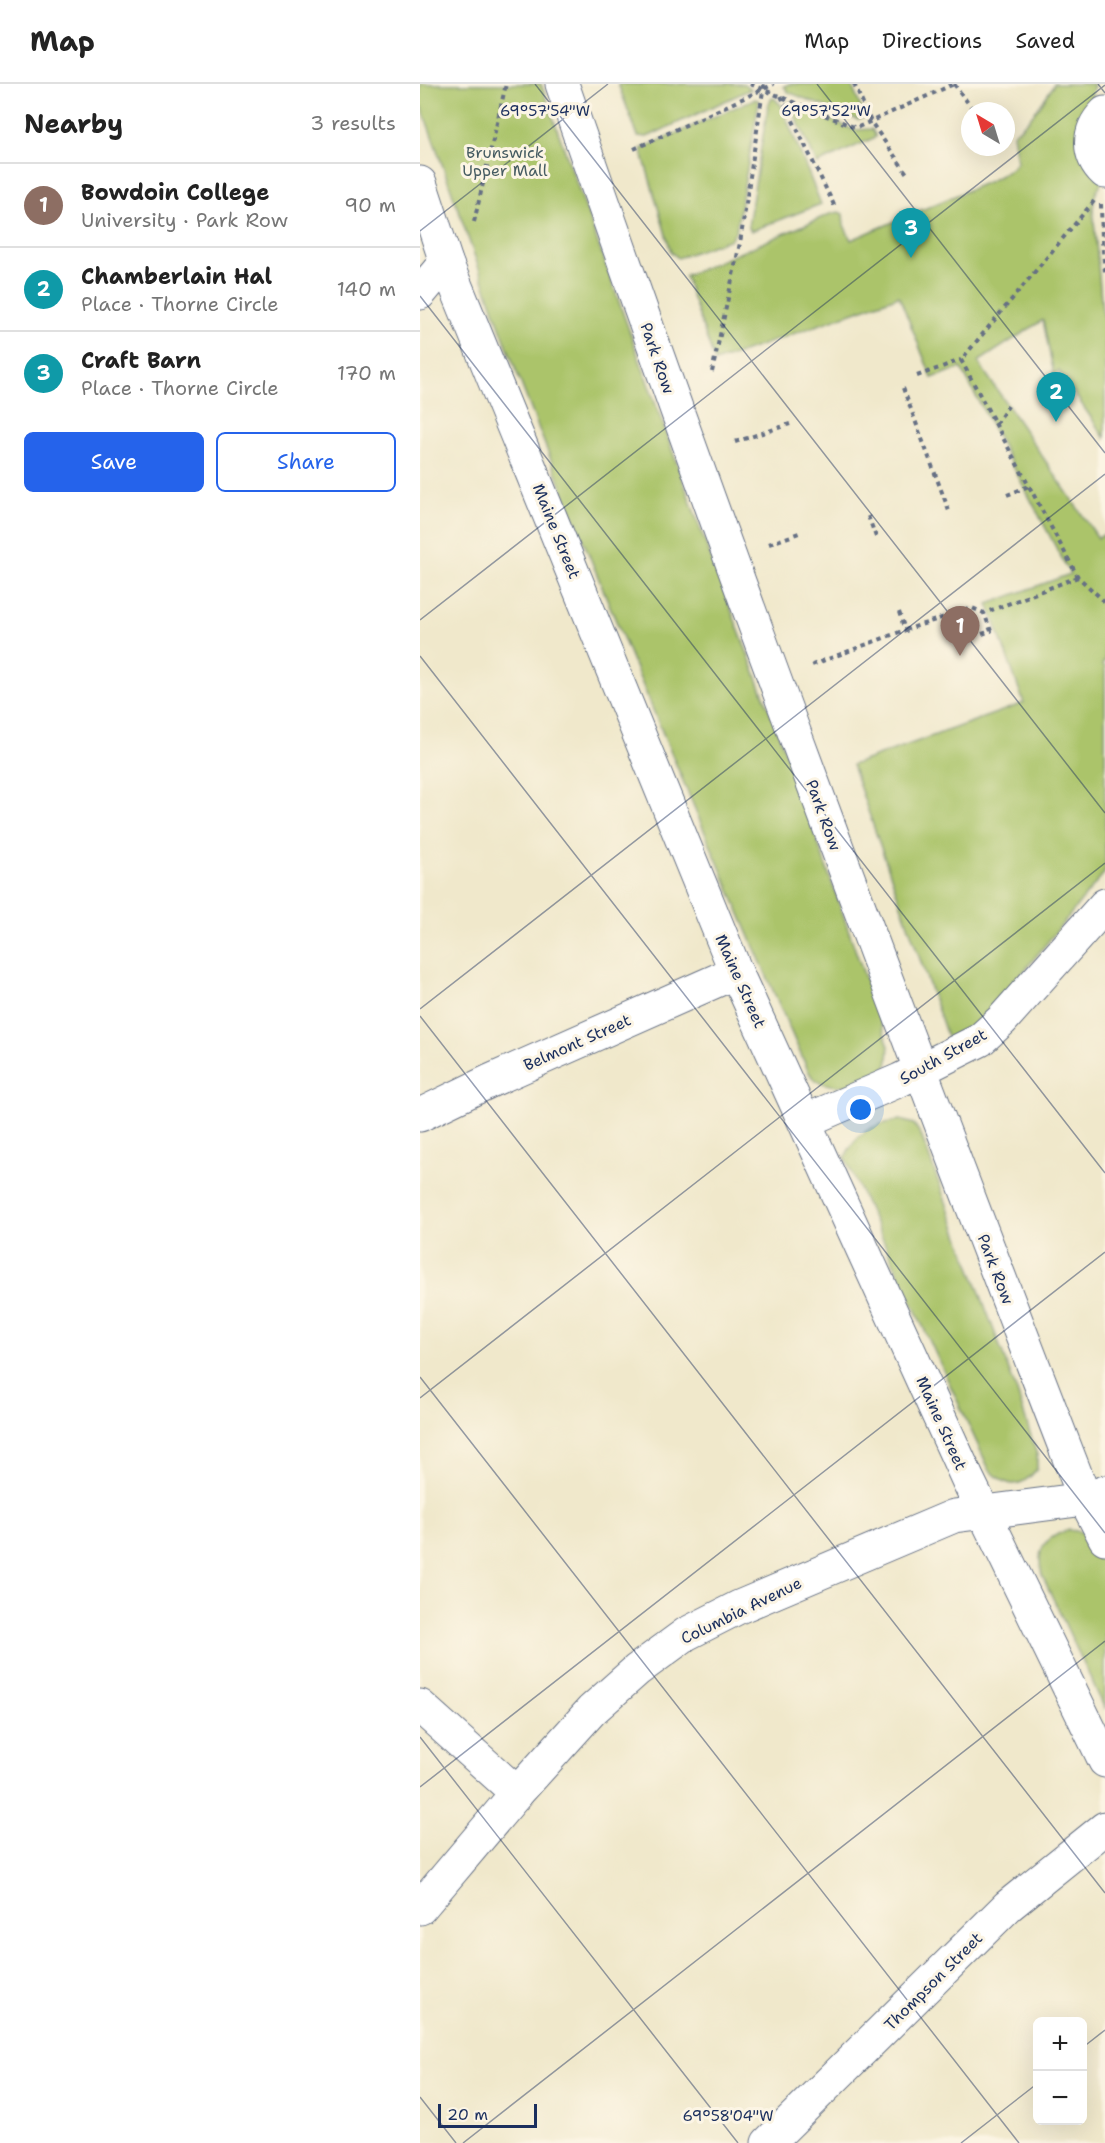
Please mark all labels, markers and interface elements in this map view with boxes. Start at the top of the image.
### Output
text: Map [30,22,95,60]
text: Map [804,27,849,55]
text: Directions [882,27,982,55]
text: Saved [1015,27,1075,55]
text: 69°57'54"W [500,101,590,121]
text: 69°57'52"W [781,101,871,121]
north arrow [961,102,1015,156]
text: Nearby [24,106,123,141]
text: 3 results [310,110,396,136]
park label: Brunswick Upper Mall [462,142,548,181]
text: Bowdoin College [81,178,269,207]
text: 1 [39,192,48,218]
text: 90 m [344,192,396,218]
text: University · Park Row [81,207,288,233]
pin: 3 [892,208,930,258]
text: Chamberlain Hal [81,262,272,291]
text: 2 [37,276,51,302]
text: 140 m [337,276,396,302]
text: Place · Thorne Circle [81,291,279,317]
street label: Park Row [636,320,679,397]
text: Craft Barn [81,346,201,375]
text: 3 [37,360,51,386]
text: 170 m [337,360,396,386]
pin: 2 [1036,372,1076,422]
text: Place · Thorne Circle [81,375,279,401]
button: Save [24,432,204,492]
button: Share [216,432,396,492]
street label: Maine Street [528,481,585,582]
pin: 1 [940,606,980,656]
street label: Park Row [801,777,846,854]
street label: Maine Street [710,931,771,1032]
street label: Belmont Street [520,1009,634,1076]
street label: South Street [896,1024,991,1089]
your location [846,1095,875,1124]
street label: Park Row [973,1231,1019,1307]
street label: Maine Street [911,1373,972,1474]
street label: Columbia Avenue [677,1572,805,1649]
street label: Thompson Street [880,1928,987,2035]
map controls [1033,2017,1087,2125]
button: + [1033,2017,1087,2071]
button: − [1033,2071,1087,2125]
scale bar [438,2101,537,2128]
text: 20 m [447,2104,488,2125]
text: 69°58'04"W [682,2106,774,2126]

